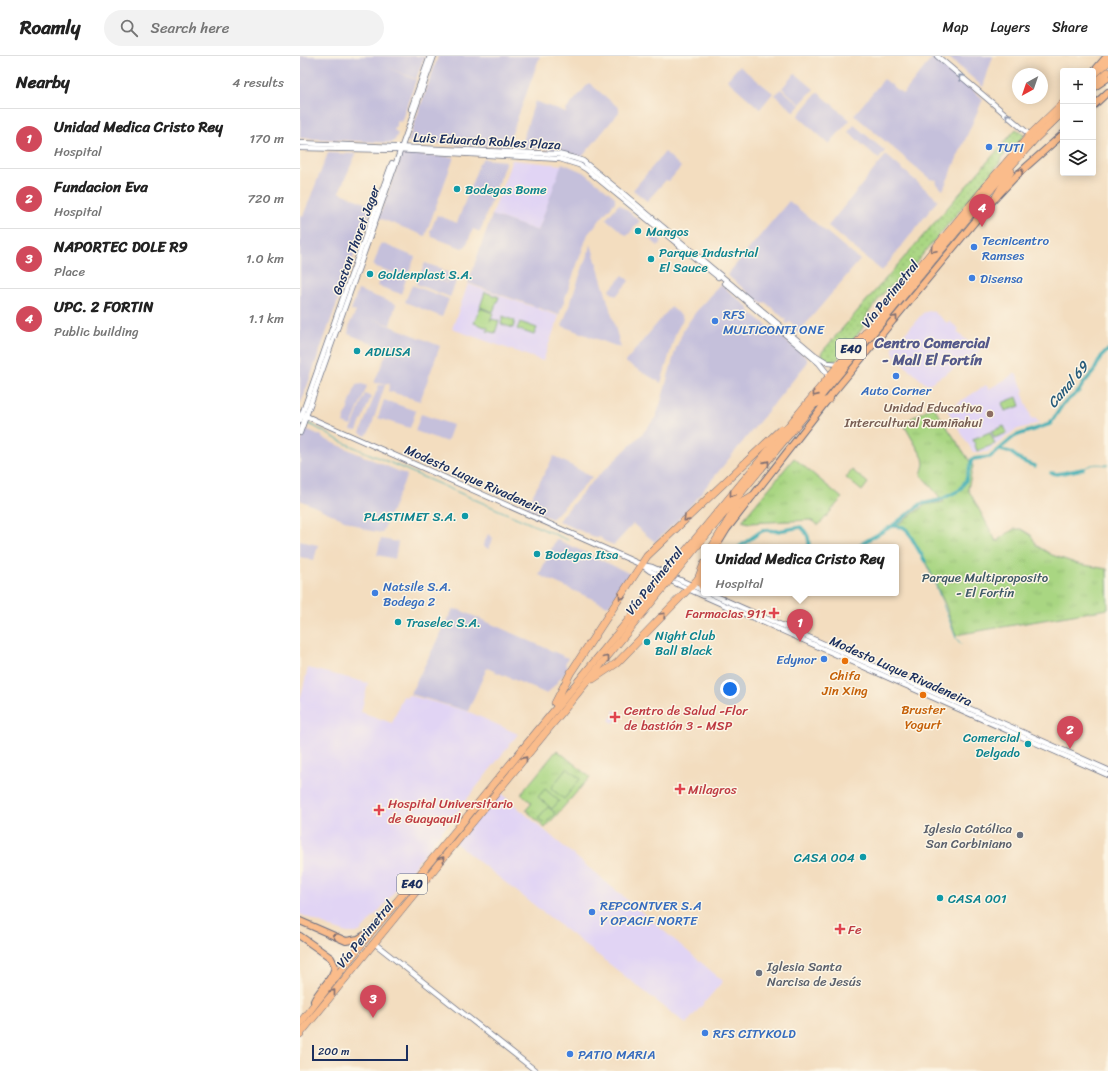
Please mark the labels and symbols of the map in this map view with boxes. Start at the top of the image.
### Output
north arrow [1012,68,1048,104]
one-way arrow [959,74,966,81]
one-way arrow [1005,114,1013,121]
street label: Luis Eduardo Robles Plaza [413,126,562,156]
place label: TUTI [997,136,1024,159]
marker: TUTI [984,142,994,152]
one-way arrow [1017,168,1024,175]
place label: Bodegas Bome [465,178,547,201]
street label: Gaston Thoret Jager [325,181,387,298]
marker: Bodegas Bome [452,184,462,194]
pin: 4 [969,194,995,227]
place label: Mangos [646,220,689,243]
marker: Mangos [633,226,643,236]
place label: Tecnicentro Ramses [982,229,1050,267]
place label: Parque Industrial El Sauce [659,241,758,279]
marker: Tecnicentro Ramses [969,242,979,252]
one-way arrow [930,246,937,253]
marker: Parque Industrial El Sauce [646,254,656,264]
street label: Vía Perimetral [855,255,925,333]
place label: Goldenplast S.A. [378,263,473,286]
place label: Disensa [980,267,1023,290]
marker: Goldenplast S.A. [365,269,375,279]
marker: Disensa [967,273,977,283]
place label: RFS MULTICONTI ONE [723,303,825,341]
marker: RFS MULTICONTI ONE [710,316,720,326]
one-way arrow [891,316,898,323]
district label: Centro Comercial - Mall El Fortín [874,330,990,373]
road number: E40 [836,339,866,359]
place label: ADILISA [364,340,411,363]
marker: ADILISA [352,346,362,356]
water label: Canal 69 [1041,355,1096,414]
marker: Auto Corner [891,371,901,381]
place label: Auto Corner [860,379,932,402]
one-way arrow [812,389,819,396]
place label: Unidad Educativa Intercultural Rumiñahui [844,396,982,434]
marker: Unidad Educativa Intercultural Rumiñahui [985,409,995,419]
street label: Modesto Luque Rivadeneira [401,438,551,522]
one-way arrow [762,460,769,467]
one-way arrow [729,490,736,497]
place label: PLASTIMET S.A. [364,505,457,528]
marker: PLASTIMET S.A. [460,511,470,521]
one-way arrow [683,514,691,522]
street label: Vía Perimetral [619,542,689,620]
place label: Bodegas Itsa [545,543,619,566]
marker: Bodegas Itsa [532,549,542,559]
park label: Parque Multiproposito - El Fortín [922,566,1049,604]
place label: Natsile S.A. Bodega 2 [383,575,452,613]
marker: Natsile S.A. Bodega 2 [370,588,380,598]
one-way arrow [619,593,626,600]
place label: Farmacias 911 [685,602,766,625]
marker: Farmacias 911 [769,608,779,618]
pin: 1 [787,609,813,642]
place label: Traselec S.A. [406,611,481,634]
one-way arrow [658,612,665,619]
marker: Traselec S.A. [393,617,403,627]
place label: Night Club Ball Black [655,624,715,662]
street label: Modesto Luque Rivadeneira [826,629,976,713]
marker: Night Club Ball Black [642,637,652,647]
place label: Edynor [776,648,817,671]
marker: Edynor [819,654,829,664]
one-way arrow [602,655,609,662]
marker: Chifa Jin Xing [840,656,850,666]
place label: Chifa Jin Xing [821,664,868,702]
your location [720,679,740,699]
marker: Bruster Yogurt [918,690,928,700]
place label: Bruster Yogurt [901,698,946,736]
place label: Centro de Salud -Flor de bastión 3 - MSP [624,699,748,737]
marker: Centro de Salud -Flor de bastión 3 - MSP [609,711,621,723]
pin: 2 [1057,716,1083,749]
place label: Comercial Delgado [963,726,1021,764]
marker: Comercial Delgado [1023,739,1033,749]
one-way arrow [520,756,527,763]
place label: Milagros [688,778,738,801]
marker: Milagros [675,784,685,794]
place label: Hospital Universitario de Guayaquil [388,792,514,830]
marker: Hospital Universitario de Guayaquil [373,804,385,816]
place label: Iglesia Católica San Corbiniano [923,817,1013,855]
marker: Iglesia Católica San Corbiniano [1015,830,1025,840]
place label: CASA 004 [794,846,855,869]
marker: CASA 004 [858,852,868,862]
one-way arrow [437,856,444,863]
road number: E40 [397,874,427,894]
place label: CASA 001 [948,887,1007,910]
marker: CASA 001 [935,893,945,903]
place label: REPCONTVER S.A Y OPACIF NORTE [600,894,702,932]
street label: Vía Perimetral [330,895,400,973]
marker: REPCONTVER S.A Y OPACIF NORTE [587,907,597,917]
place label: Fe [848,918,862,941]
marker: Fe [835,924,845,934]
one-way arrow [332,933,339,941]
place label: Iglesia Santa Narcisa de Jesús [766,955,862,993]
marker: Iglesia Santa Narcisa de Jesús [754,968,764,978]
pin: 3 [360,985,386,1018]
one-way arrow [329,990,336,997]
place label: RFS CITYKOLD [713,1022,796,1045]
marker: RFS CITYKOLD [700,1028,710,1038]
scale bar [312,1043,408,1062]
place label: PATIO MARIA [578,1043,655,1066]
marker: PATIO MARIA [565,1049,575,1059]

